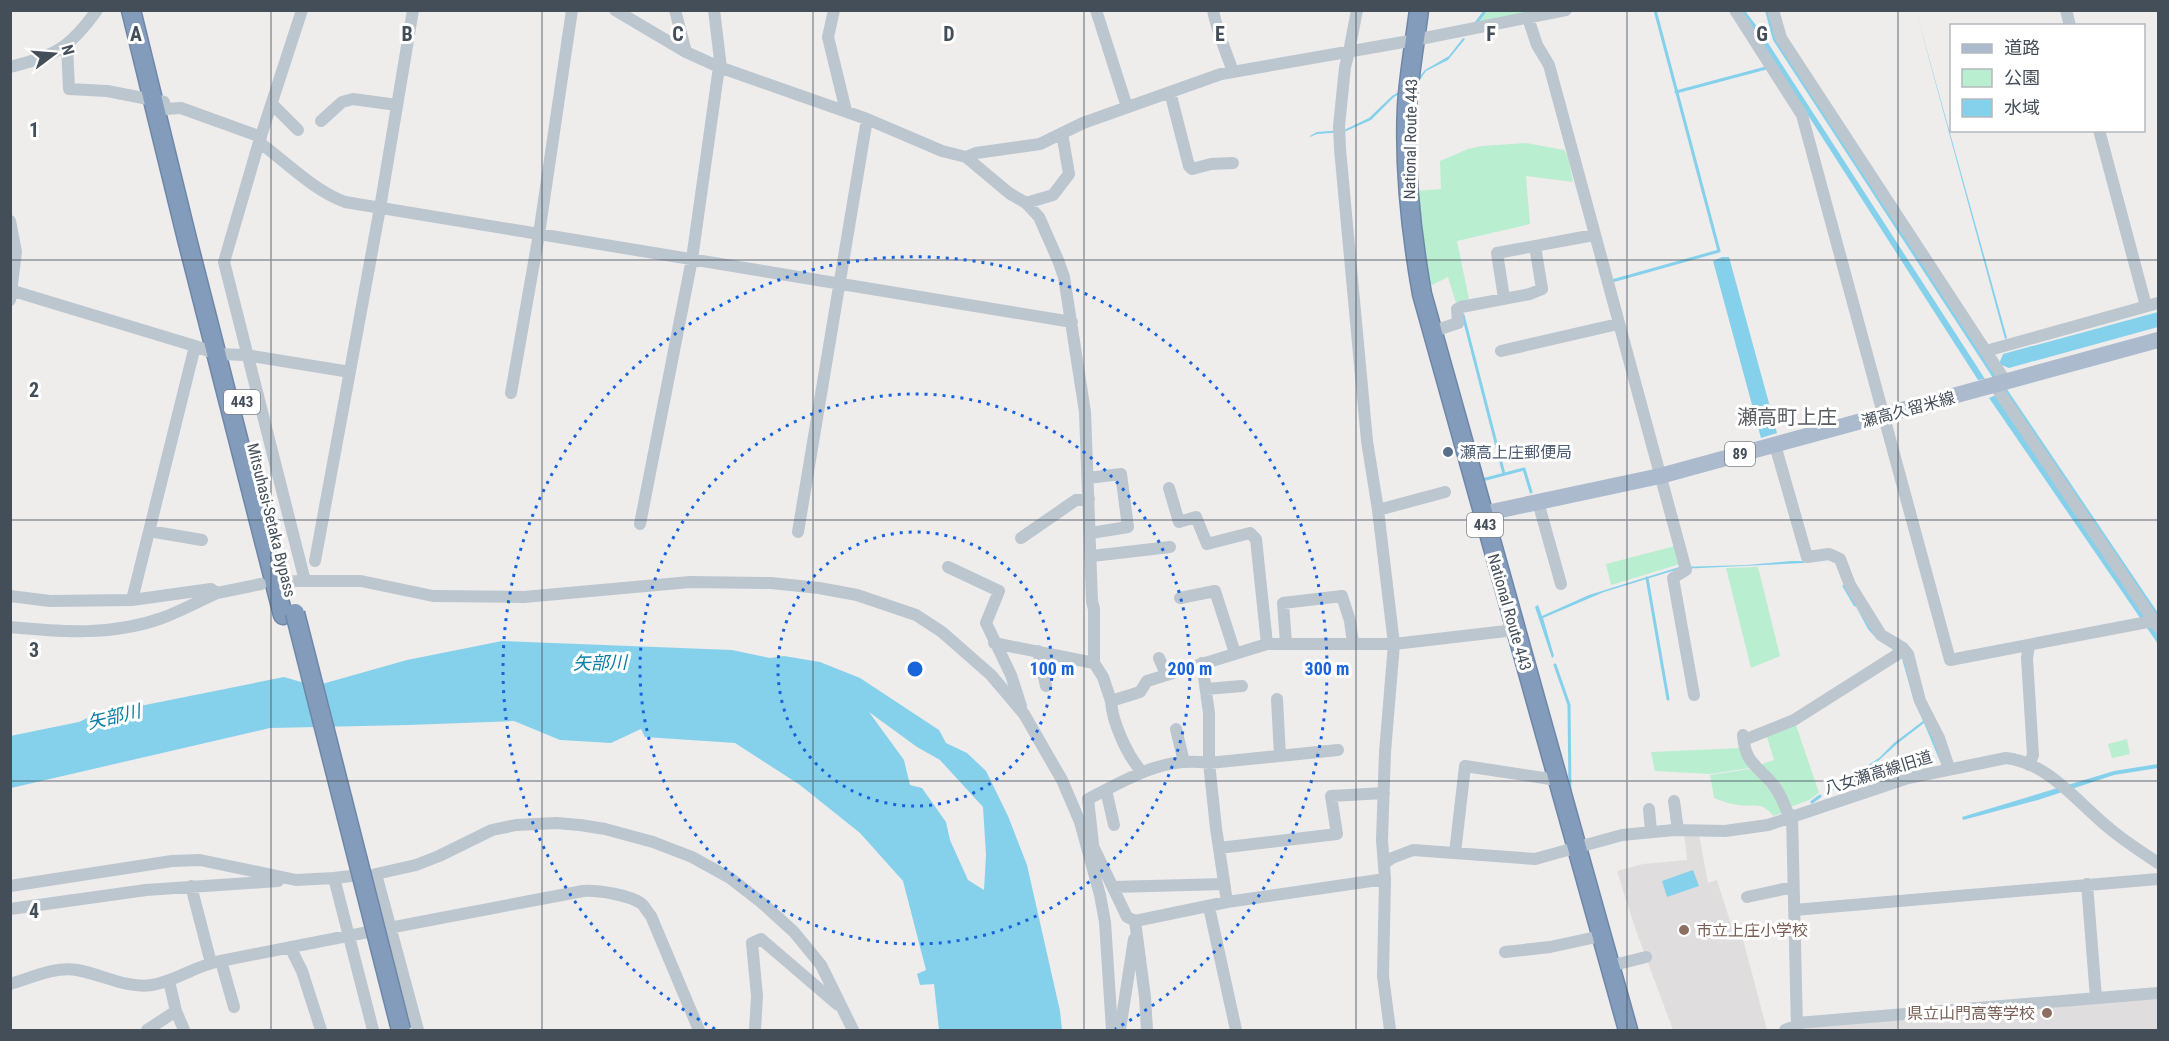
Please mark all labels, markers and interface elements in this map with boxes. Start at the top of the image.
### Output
text: A [130,22,142,46]
text: B [401,22,413,46]
text: C [672,22,684,46]
text: D [943,22,955,46]
text: E [1215,22,1225,46]
text: F [1486,22,1496,46]
text: G [1756,22,1768,46]
north arrow [24,24,84,84]
legend [1950,24,2145,132]
text: 道路 [2004,37,2040,58]
text: N [57,43,78,57]
text: 公園 [2004,67,2040,88]
street label: National Route 443 [1400,79,1421,199]
text: 水域 [2004,97,2040,118]
text: 1 [29,118,39,142]
text: 2 [29,378,39,402]
street label: 瀬高久留米線 [1859,388,1957,431]
road number: 443 [224,390,260,414]
district label: 瀬高町上庄 [1737,405,1837,429]
street label: Mitsuhasi-Setaka Bypass [243,441,300,599]
road number: 89 [1725,442,1755,466]
place label: 瀬高上庄郵便局 [1460,443,1572,462]
marker: 瀬高上庄郵便局 [1441,445,1455,459]
road number: 443 [1467,513,1503,537]
street label: National Route 443 [1484,552,1535,673]
text: 3 [29,638,39,662]
water label: 矢部川 [573,651,629,673]
text: 100 m [1030,658,1074,679]
text: 200 m [1168,658,1212,679]
text: 300 m [1305,658,1349,679]
centre of rings [905,659,925,679]
water label: 矢部川 [85,700,145,733]
street label: 八女瀬高線旧道 [1822,747,1934,798]
text: 4 [29,899,39,923]
place label: 市立上庄小学校 [1696,921,1808,940]
marker: 市立上庄小学校 [1677,923,1691,937]
place label: 県立山門高等学校 [1907,1004,2035,1023]
marker: 県立山門高等学校 [2040,1006,2054,1020]

